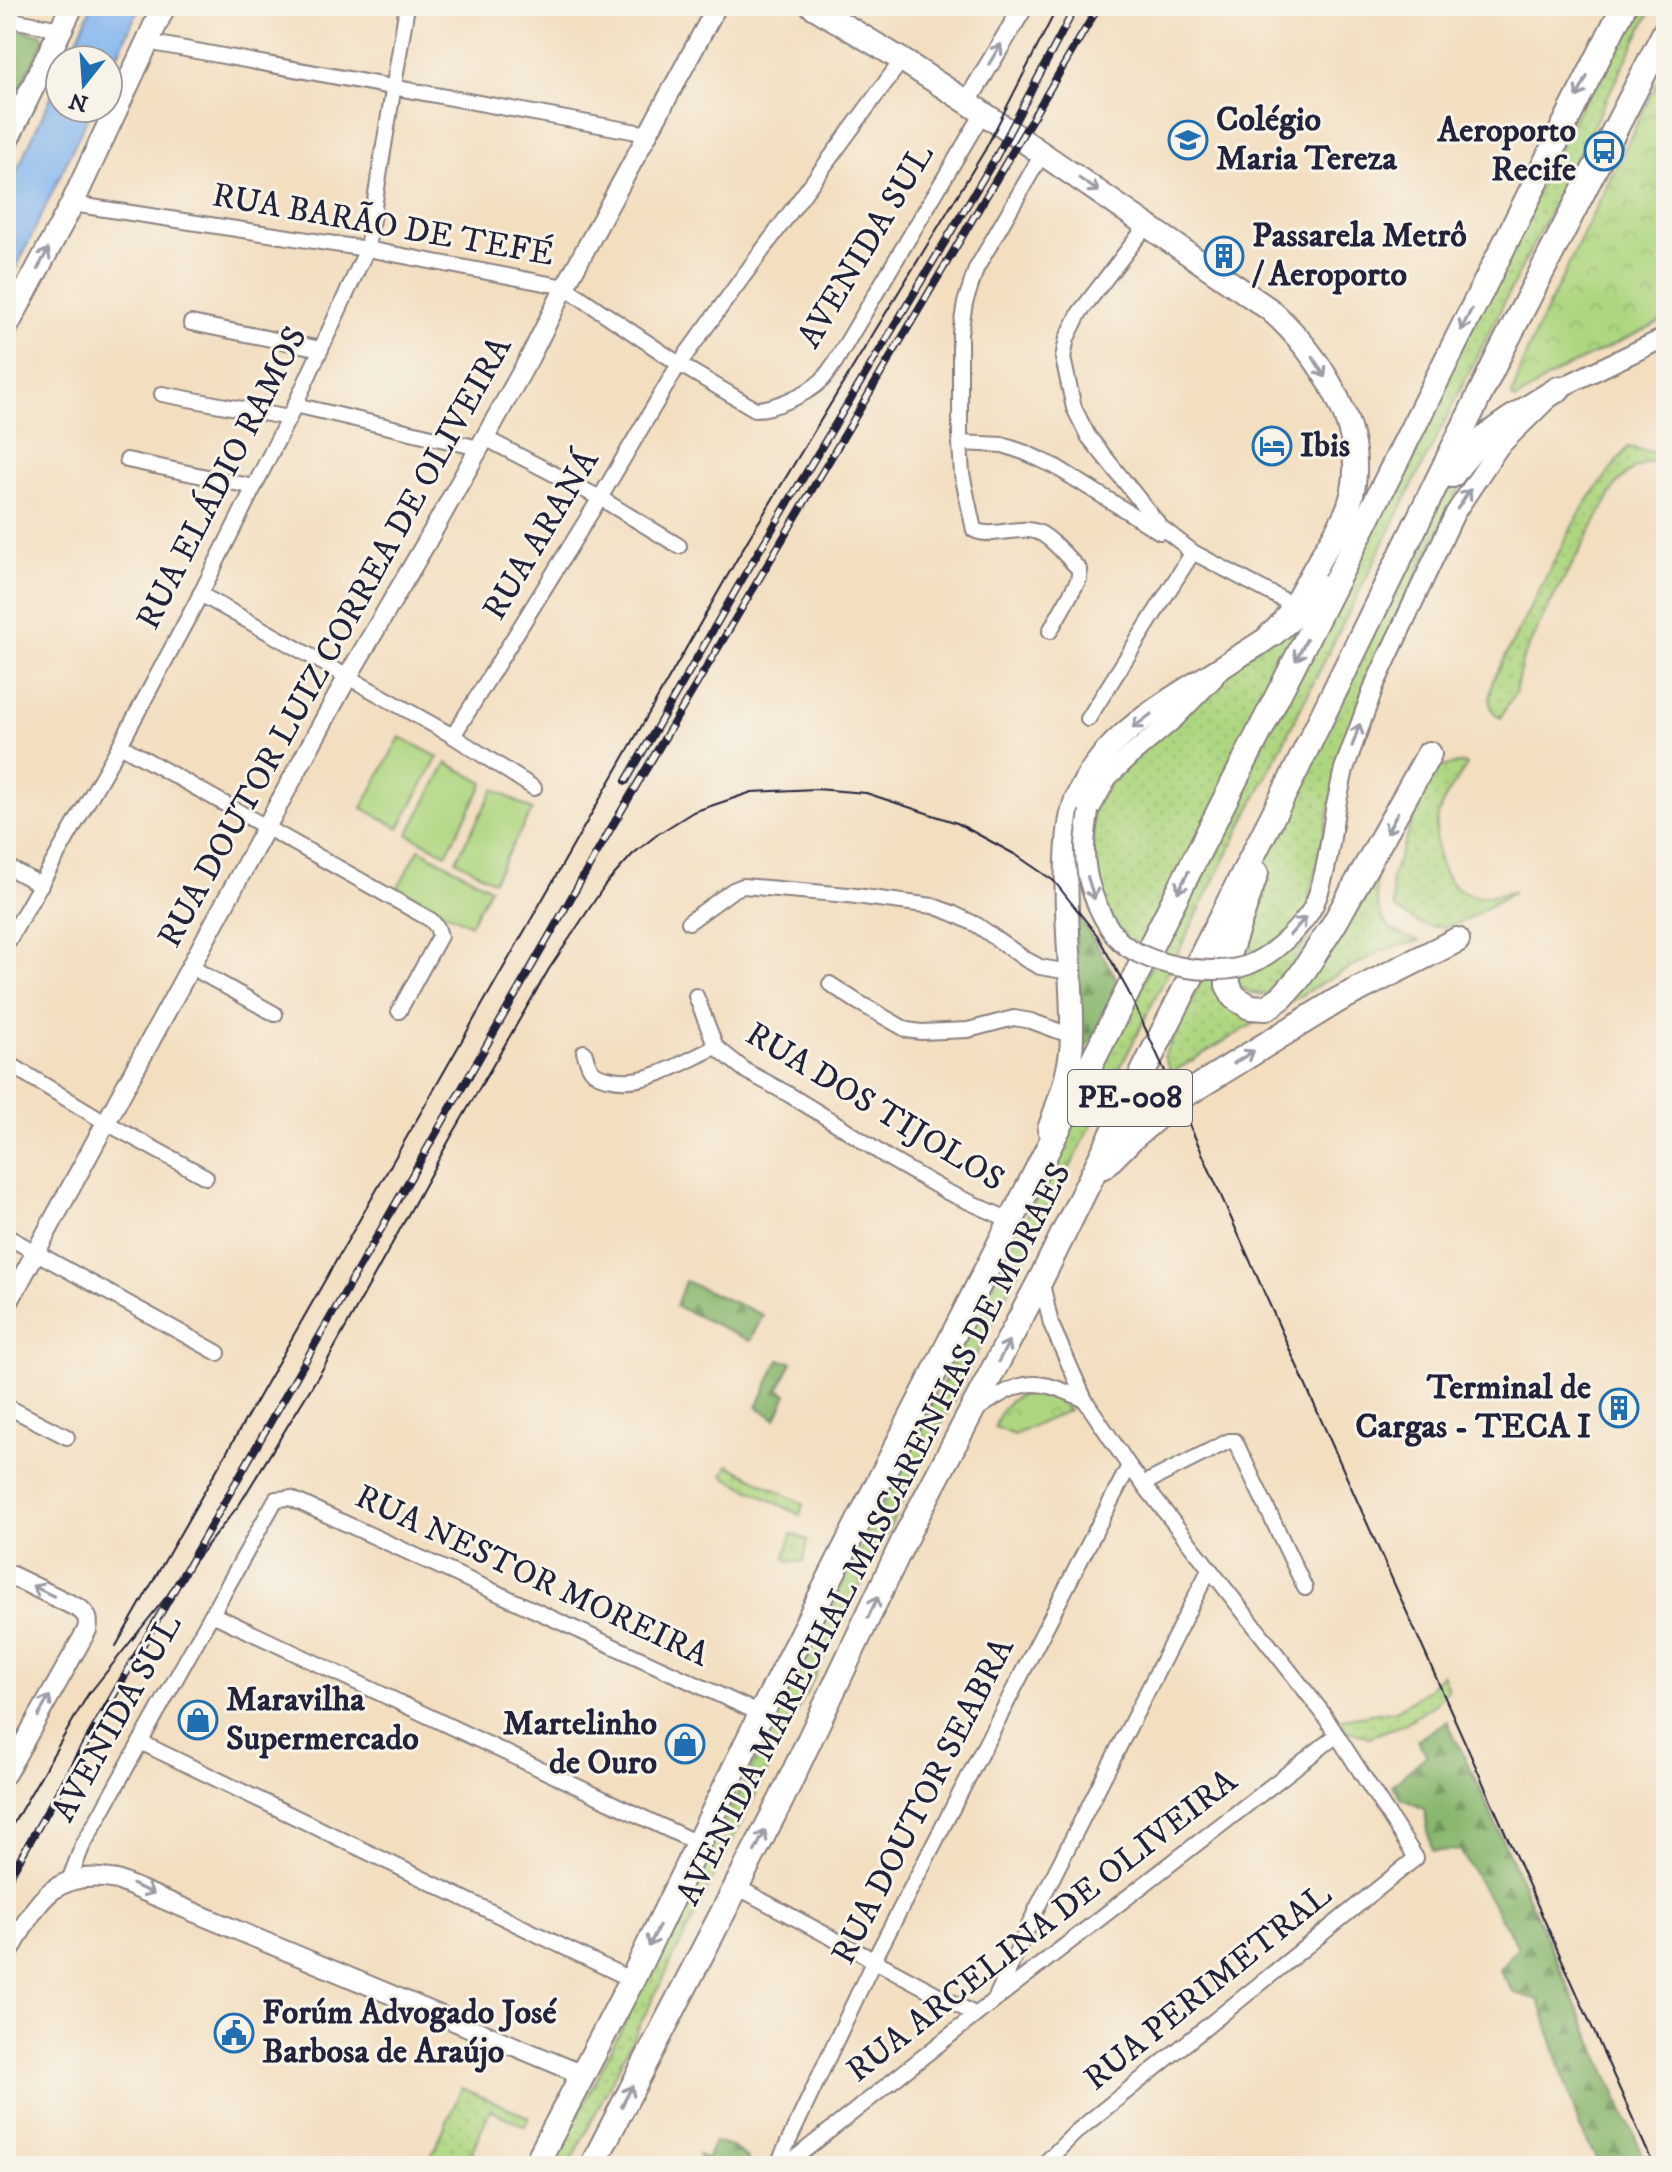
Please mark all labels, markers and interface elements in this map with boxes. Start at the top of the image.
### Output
one-way arrow [988,43,1004,66]
north arrow [44,44,124,124]
one-way arrow [1574,75,1589,99]
text: N [66,86,91,117]
place label: Colégio Maria Tereza [1216,99,1398,180]
place label: Aeroporto Recife [1437,110,1576,191]
school or university icon: Colégio Maria Tereza [1167,119,1209,161]
bus stop icon: Aeroporto Recife [1583,130,1625,172]
street label: AVENIDA SUL [789,136,943,356]
street label: RUA BARÃO DE TEFÉ [209,174,557,276]
one-way arrow [1077,177,1099,194]
place label: Passarela Metrô / Aeroporto [1251,215,1467,296]
building icon: Passarela Metrô / Aeroporto [1203,235,1245,277]
one-way arrow [35,248,51,272]
one-way arrow [1458,308,1474,332]
street label: RUA ELÁDIO RAMOS [127,320,317,636]
street label: RUA DOUTOR LUIZ CORREA DE OLIVEIRA [149,329,521,955]
one-way arrow [1311,356,1327,378]
hotel icon: Ibis [1251,425,1293,467]
place label: Ibis [1300,425,1350,467]
street label: RUA ARANÁ [474,442,608,628]
one-way arrow [1456,488,1472,511]
one-way arrow [1292,638,1308,662]
one-way arrow [1132,712,1153,729]
one-way arrow [1350,723,1364,748]
one-way arrow [1384,811,1400,834]
one-way arrow [1175,870,1190,894]
one-way arrow [1085,875,1100,900]
one-way arrow [1289,917,1307,937]
street label: RUA DOS TIJOLOS [738,1013,1012,1201]
one-way arrow [1232,1049,1255,1065]
road number: PE-008 [1068,1070,1192,1126]
street label: AVENIDA MARECHAL MASCARENHAS DE MORAES [667,1156,1081,1912]
one-way arrow [997,1339,1013,1363]
place label: Terminal de Cargas - TECA I [1355,1367,1591,1448]
building icon: Terminal de Cargas - TECA I [1598,1387,1640,1429]
street label: RUA NESTOR MOREIRA [349,1476,716,1677]
one-way arrow [32,1583,56,1598]
one-way arrow [866,1595,881,1619]
street label: AVENIDA SUL [43,1607,191,1829]
street label: RUA DOUTOR SEABRA [822,1631,1024,1971]
place label: Maravilha Supermercado [226,1679,419,1760]
one-way arrow [36,1695,52,1718]
shop icon: Maravilha Supermercado [177,1699,219,1741]
place label: Martelinho de Ouro [503,1703,657,1784]
shop icon: Martelinho de Ouro [664,1723,706,1765]
street label: RUA ARCELINA DE OLIVEIRA [838,1760,1246,2092]
one-way arrow [753,1830,769,1854]
street label: RUA PERIMETRAL [1076,1874,1340,2100]
one-way arrow [130,1883,155,1898]
one-way arrow [646,1924,661,1948]
place label: Forúm Advogado José Barbosa de Araújo [262,1992,557,2073]
public building icon: Forúm Advogado José Barbosa de Araújo [213,2012,255,2054]
one-way arrow [620,2085,635,2109]

